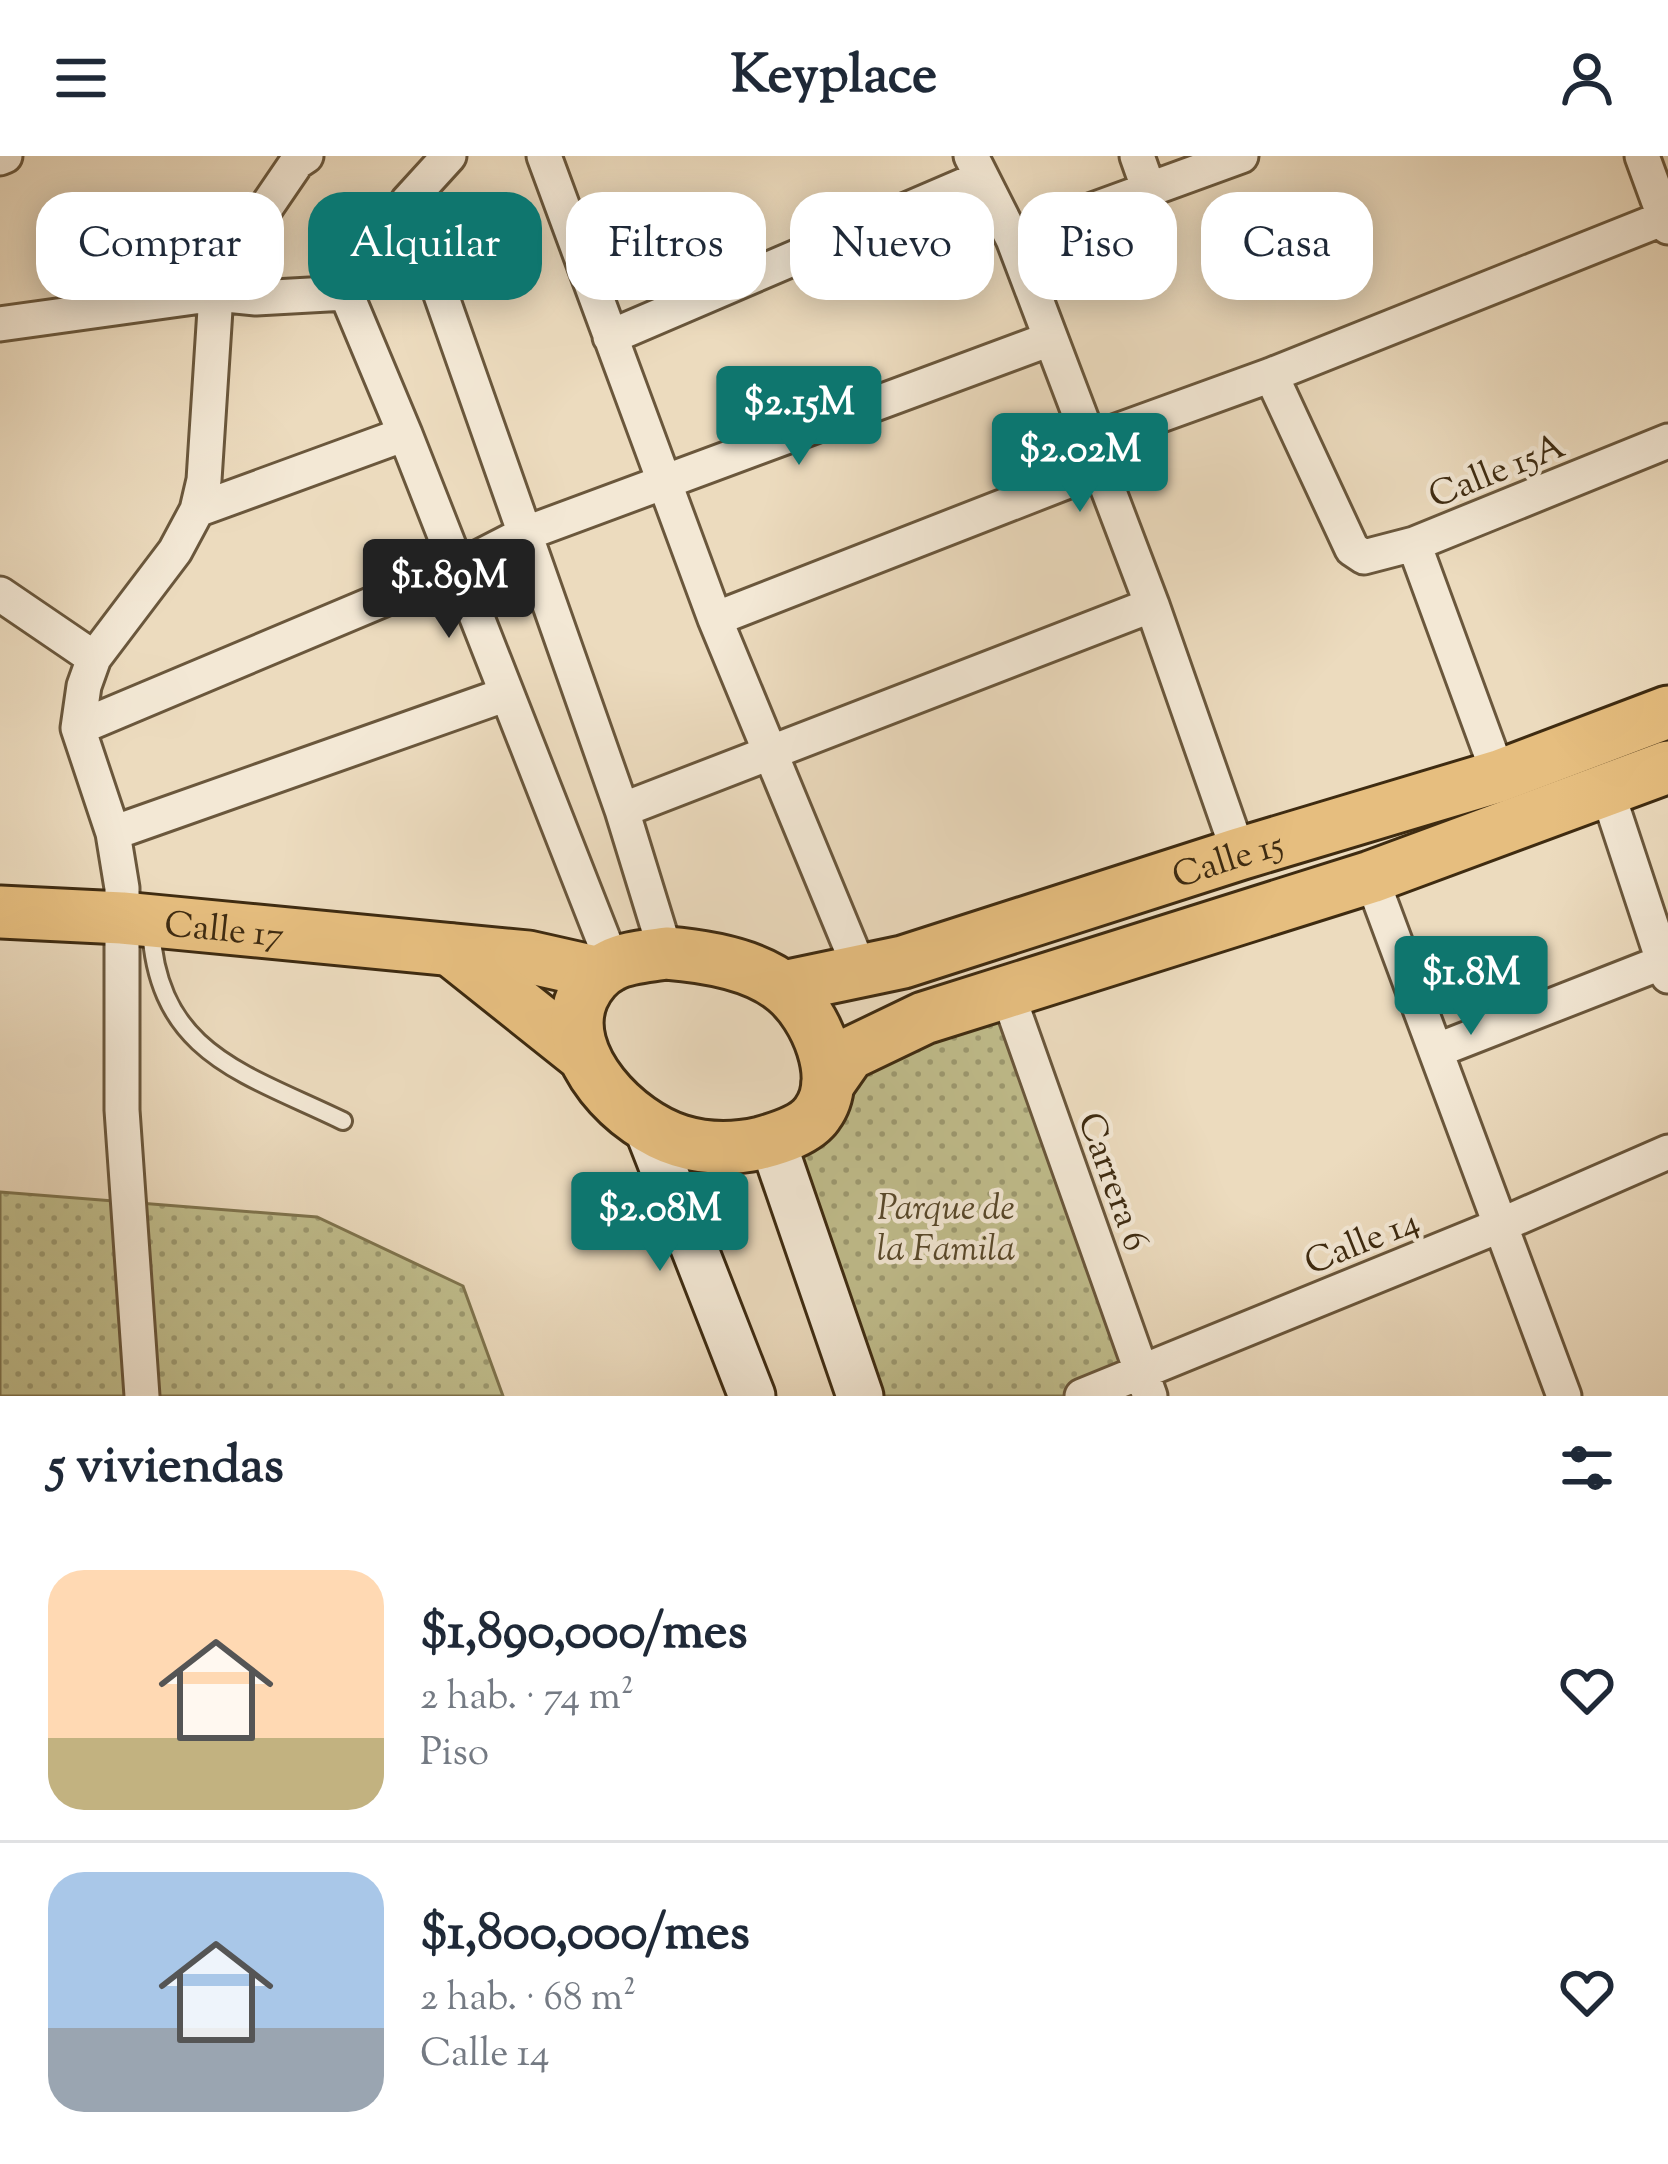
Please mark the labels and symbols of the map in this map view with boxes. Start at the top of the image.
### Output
pin: $2.15M [701,366,897,468]
pin: $2.02M [982,413,1178,515]
street label: Calle 15A [1421,422,1574,524]
pin: $1.89M [351,539,547,641]
street label: Calle 15 [1166,820,1290,904]
street label: Calle 17 [162,900,286,963]
pin: $1.8M [1387,936,1555,1038]
street label: Carrera 6 [1062,1106,1160,1259]
pin: $2.08M [562,1172,758,1274]
park label: Parque de la Famila [877,1184,1015,1277]
street label: Calle 14 [1297,1197,1428,1290]

